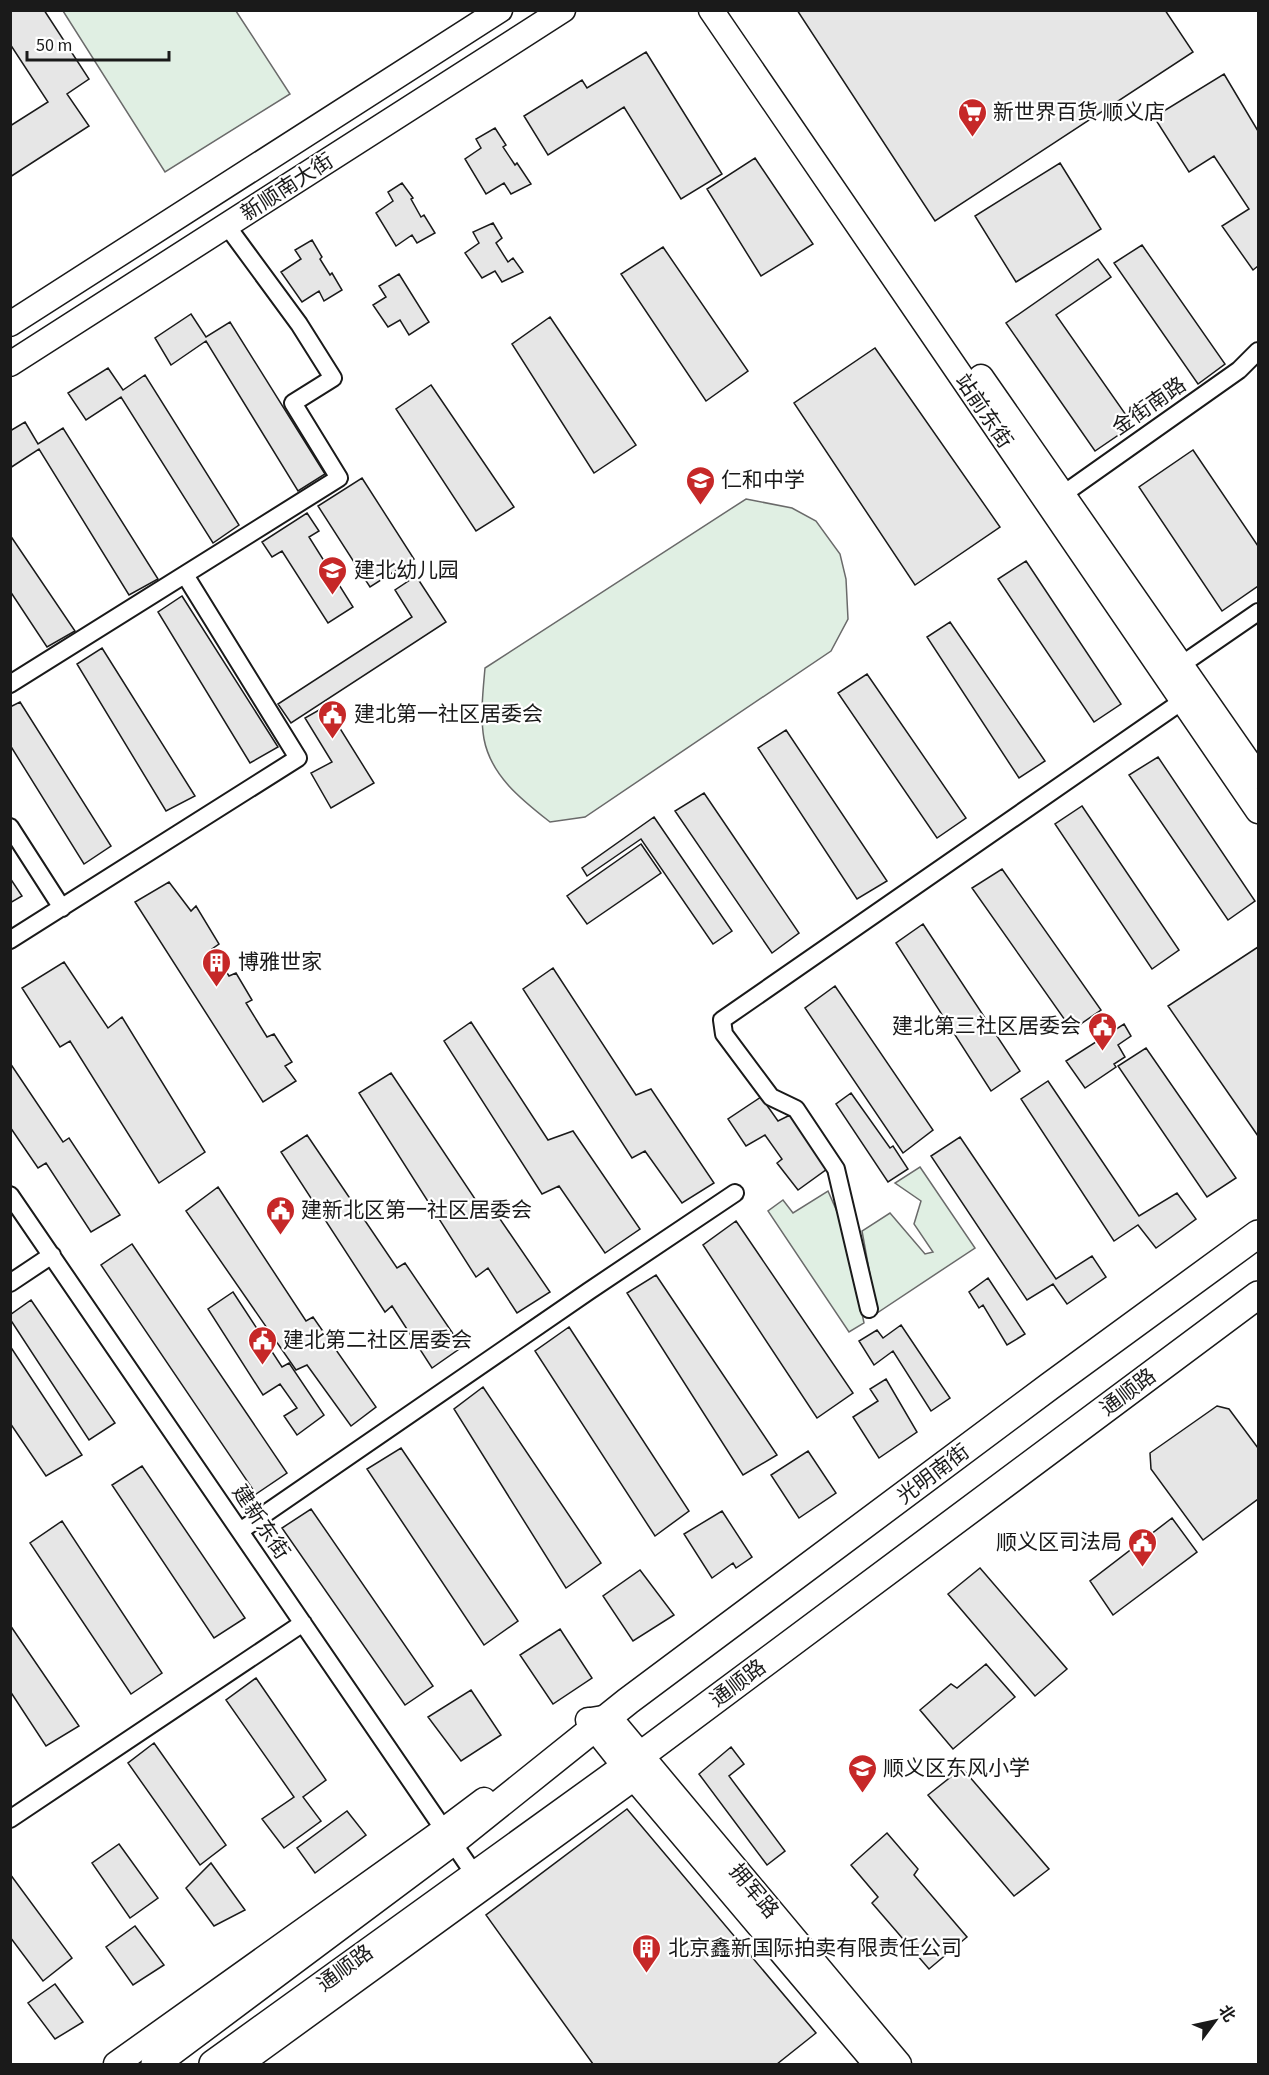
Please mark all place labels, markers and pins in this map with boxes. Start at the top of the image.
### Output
supermarket icon: 新世界百货 顺义店 [956,96,988,138]
place label: 新世界百货 顺义店 [993,97,1165,127]
school or university icon: 仁和中学 [684,464,716,506]
place label: 仁和中学 [721,465,805,495]
school or university icon: 建北幼儿园 [317,554,349,596]
place label: 建北幼儿园 [354,555,459,585]
public building icon: 建北第一社区居委会 [317,698,349,740]
place label: 建北第一社区居委会 [354,699,543,729]
building icon: 博雅世家 [201,946,233,988]
place label: 博雅世家 [238,947,322,977]
public building icon: 建北第三社区居委会 [1086,1010,1118,1052]
place label: 建北第三社区居委会 [892,1011,1081,1041]
public building icon: 建新北区第一社区居委会 [264,1194,296,1236]
place label: 建新北区第一社区居委会 [301,1195,532,1225]
public building icon: 建北第二社区居委会 [246,1324,278,1366]
place label: 建北第二社区居委会 [283,1325,472,1355]
public building icon: 顺义区司法局 [1127,1526,1159,1568]
place label: 顺义区司法局 [996,1527,1122,1557]
school or university icon: 顺义区东风小学 [846,1752,878,1794]
place label: 顺义区东风小学 [883,1753,1030,1783]
building icon: 北京鑫新国际拍卖有限责任公司 [631,1932,663,1974]
place label: 北京鑫新国际拍卖有限责任公司 [668,1933,962,1963]

